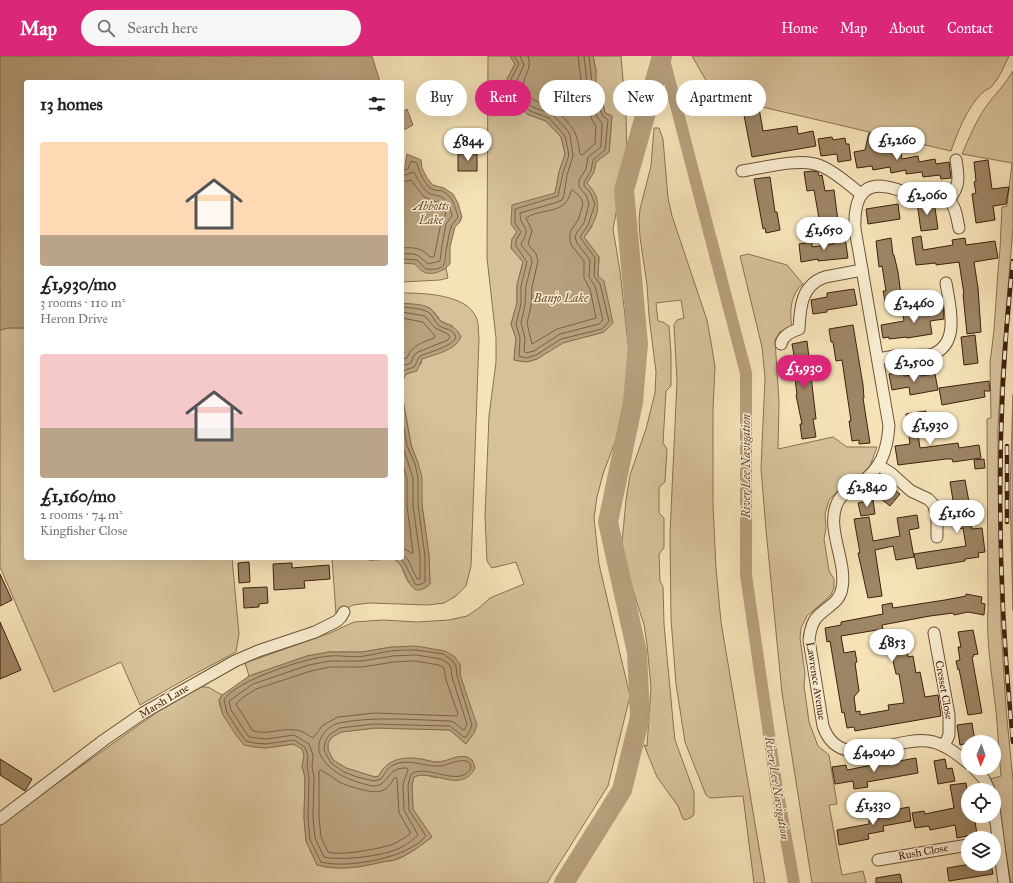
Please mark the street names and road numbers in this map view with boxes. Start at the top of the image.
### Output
street label: Lawrence Avenue [803,641,829,721]
street label: Cresset Close [932,659,956,721]
street label: Marsh Lane [137,681,192,721]
street label: Rush Close [897,841,949,863]

